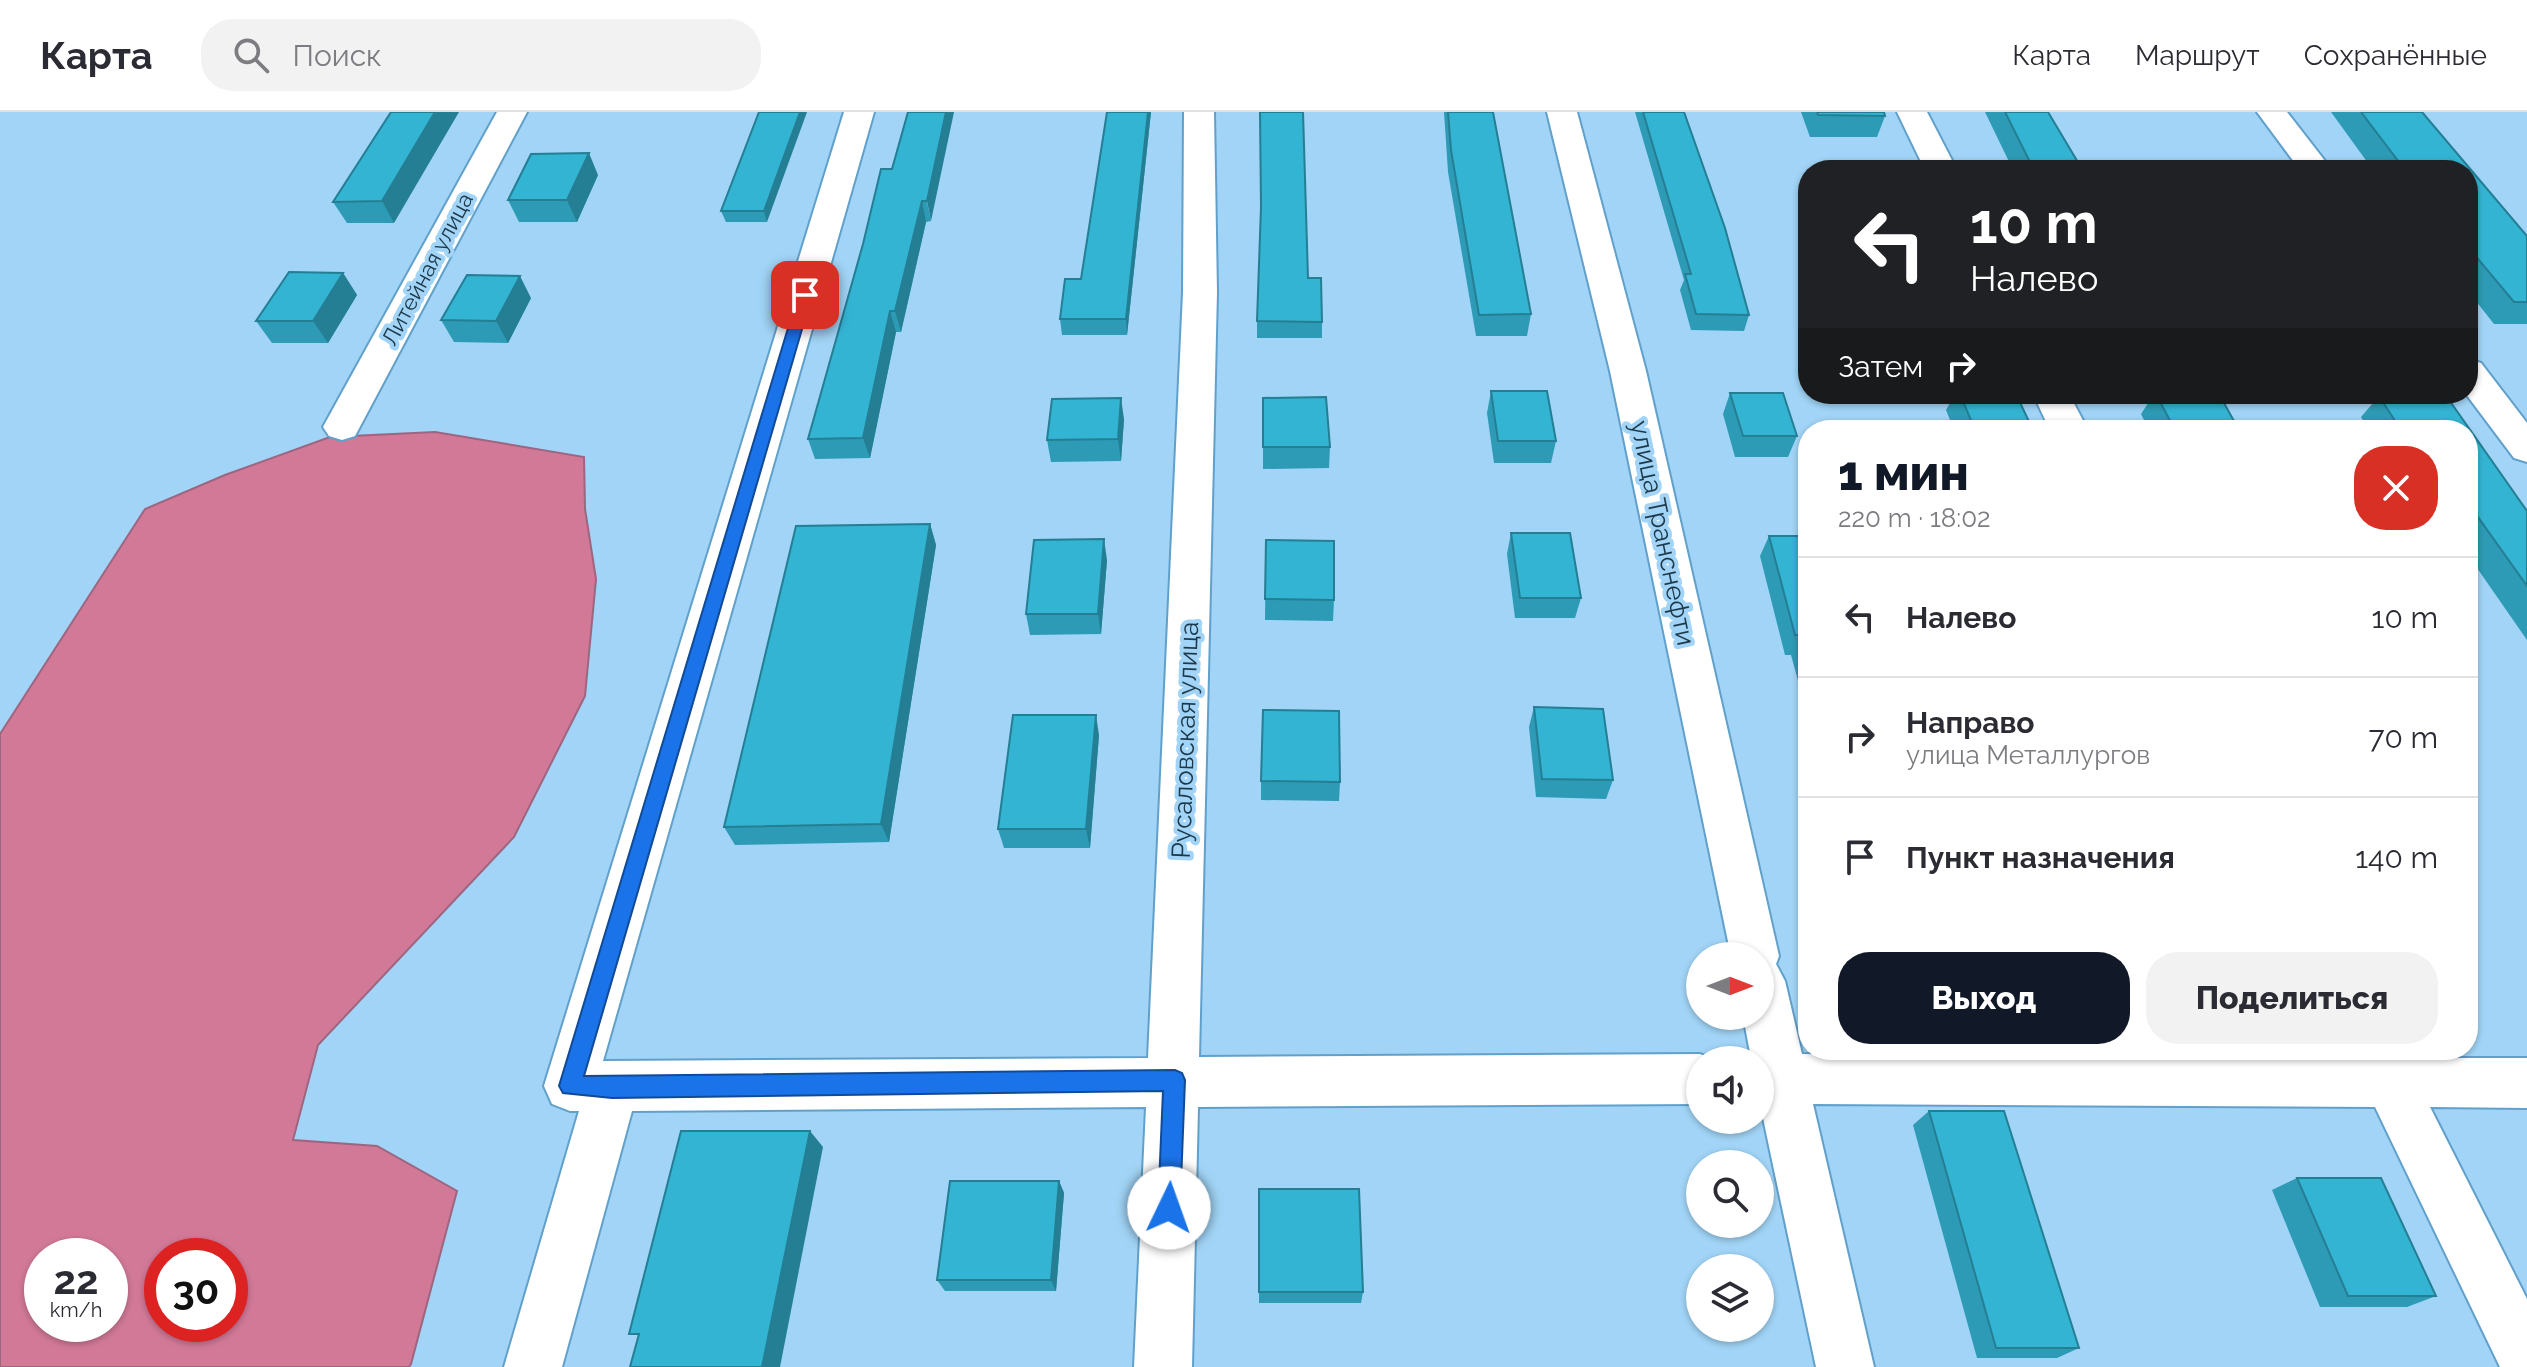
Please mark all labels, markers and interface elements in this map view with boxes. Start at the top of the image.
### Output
search box [201,19,761,91]
text: Карта [40,33,153,78]
icon: search [229,33,273,77]
text: Поиск [293,38,382,73]
text: Карта [2012,39,2091,72]
text: Маршрут [2135,39,2260,72]
text: Сохранённые [2304,39,2487,72]
street label: Литейная улица [376,188,478,350]
text: 10 m [1970,190,2098,256]
icon: left [1838,192,1942,296]
text: Налево [1970,257,2098,299]
pin [771,261,839,329]
icon: arrive [783,273,827,317]
icon: right [1939,344,1983,388]
text: Затем [1838,349,1923,384]
street label: улица Транснефти [1625,418,1701,648]
text: 1 мин [1838,445,1969,501]
button: close [2354,446,2438,530]
text: 220 m · 18:02 [1838,503,1991,533]
icon: left [1838,595,1882,639]
text: Налево [1906,600,2016,635]
text: 10 m [2372,600,2438,635]
street label: Русаловская улица [1166,621,1204,859]
text: Направо [1906,705,2035,740]
icon: right [1838,715,1882,759]
text: 70 m [2368,720,2438,755]
text: улица Металлургов [1906,740,2150,770]
icon: arrive [1838,835,1882,879]
text: Пункт назначения [1906,840,2175,875]
text: 140 m [2355,840,2438,875]
north arrow [1686,942,1774,1030]
map controls [1686,942,1774,1342]
button: Выход [1838,952,2130,1044]
button: Поделиться [2146,952,2438,1044]
button: sound [1686,1046,1774,1134]
button: search [1686,1150,1774,1238]
position arrow [1127,1166,1211,1250]
speed limit sign: 30 [144,1238,248,1342]
button: layers [1686,1254,1774,1342]
text: 22 [53,1256,99,1303]
text: km/h [50,1298,102,1322]

